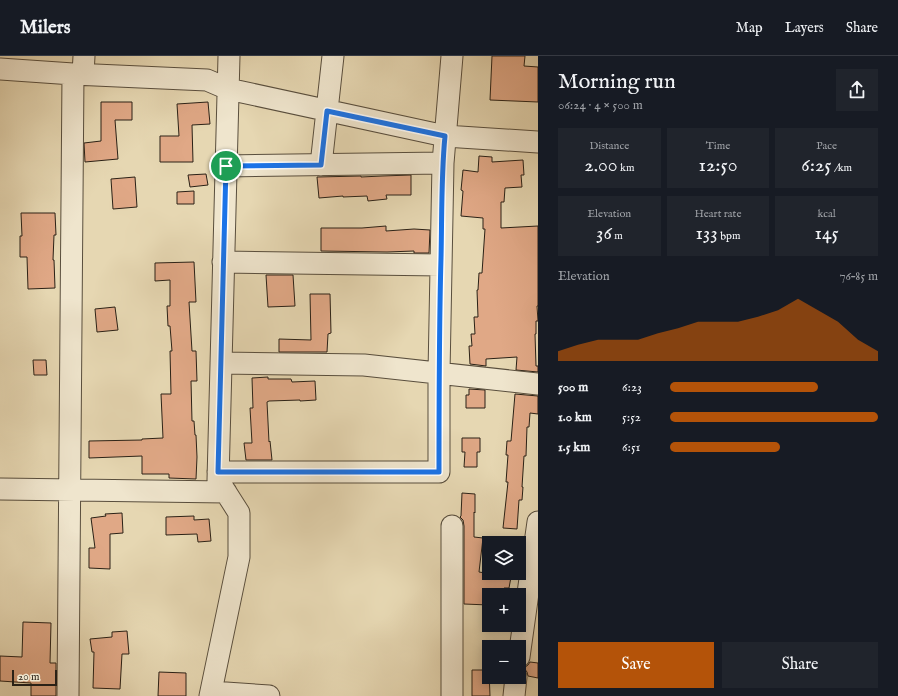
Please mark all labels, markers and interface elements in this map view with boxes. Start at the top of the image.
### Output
text: Milers [20,16,70,40]
text: Map [736,19,763,37]
text: Layers [785,19,824,37]
text: Share [846,19,878,37]
text: Morning run [558,68,676,96]
button: share [836,69,878,111]
text: 06:24 · 4 × 500 m [558,97,643,114]
text: Distance [589,139,629,153]
text: Time [706,139,730,153]
text: Pace [816,139,837,153]
pin [209,149,243,183]
text: 2.00 [584,153,618,178]
text: 12:50 [698,153,738,178]
text: 6:25 [801,153,832,178]
icon: arrive [215,155,237,177]
text: km [618,161,634,175]
text: /km [832,161,852,175]
text: Elevation [588,207,631,221]
text: Heart rate [695,207,741,221]
text: kcal [817,207,836,221]
text: 36 [596,221,612,246]
text: 133 [695,221,718,246]
text: 145 [814,221,839,246]
text: m [612,229,623,243]
text: bpm [718,229,741,243]
text: Elevation [558,268,610,285]
text: 76–85 m [839,268,878,285]
text: 500 m [558,379,588,396]
text: 6:23 [622,379,642,396]
text: 1.0 km [558,409,592,426]
text: 5:52 [622,409,641,426]
text: 1.5 km [558,439,590,456]
text: 6:51 [622,439,640,456]
map controls [482,536,526,684]
button: layers [482,536,526,580]
button: + [482,588,526,632]
button: − [482,640,526,684]
button: Save [558,642,714,688]
button: Share [722,642,878,688]
scale bar [12,668,57,687]
text: 20 m [18,670,39,684]

